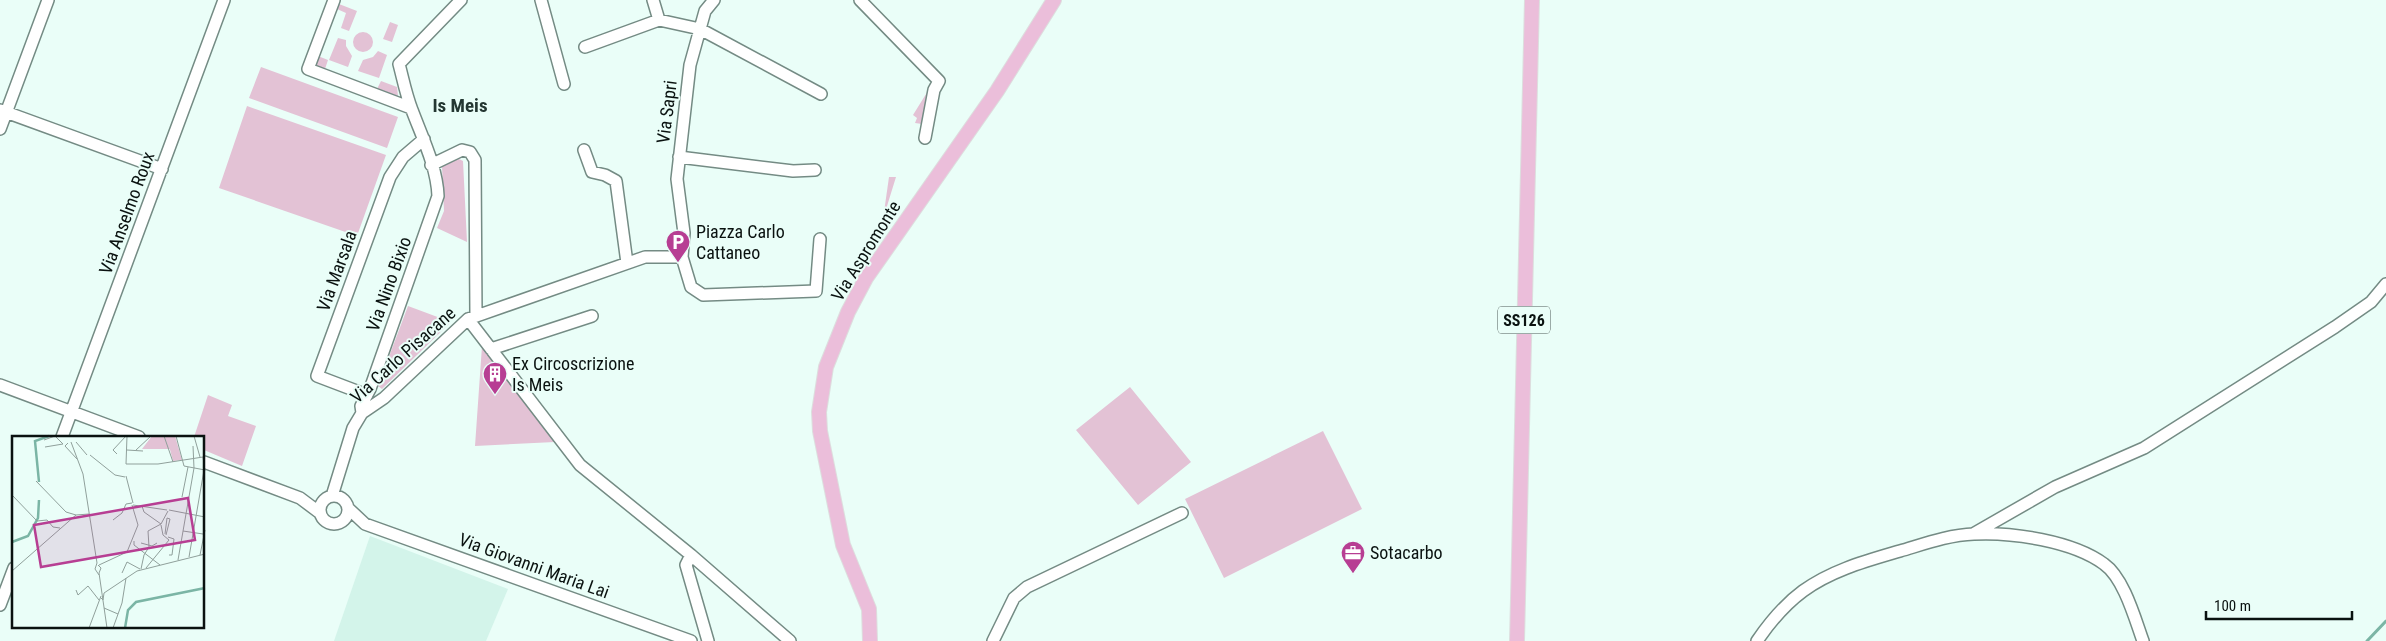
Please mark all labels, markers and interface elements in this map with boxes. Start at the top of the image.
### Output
street label: Via Sapri [652,79,681,145]
district label: Is Meis [432,94,488,117]
street label: Via Anselmo Roux [95,149,158,277]
street label: Via Aspromonte [827,197,905,305]
place label: Piazza Carlo Cattaneo [696,221,785,263]
street label: Via Marsala [312,228,361,314]
parking icon: Piazza Carlo Cattaneo [665,229,691,263]
street label: Via Nino Bixio [362,234,415,334]
street label: Via Carlo Pisacane [346,302,459,407]
road number: SS126 [1498,306,1550,334]
place label: Ex Circoscrizione Is Meis [512,353,634,395]
building icon: Ex Circoscrizione Is Meis [482,361,508,395]
inset map [12,436,205,628]
street label: Via Giovanni Maria Lai [456,529,612,602]
office icon: Sotacarbo [1340,540,1366,574]
place label: Sotacarbo [1370,542,1443,563]
scale bar [2206,588,2352,620]
text: 100 m [2214,597,2251,615]

